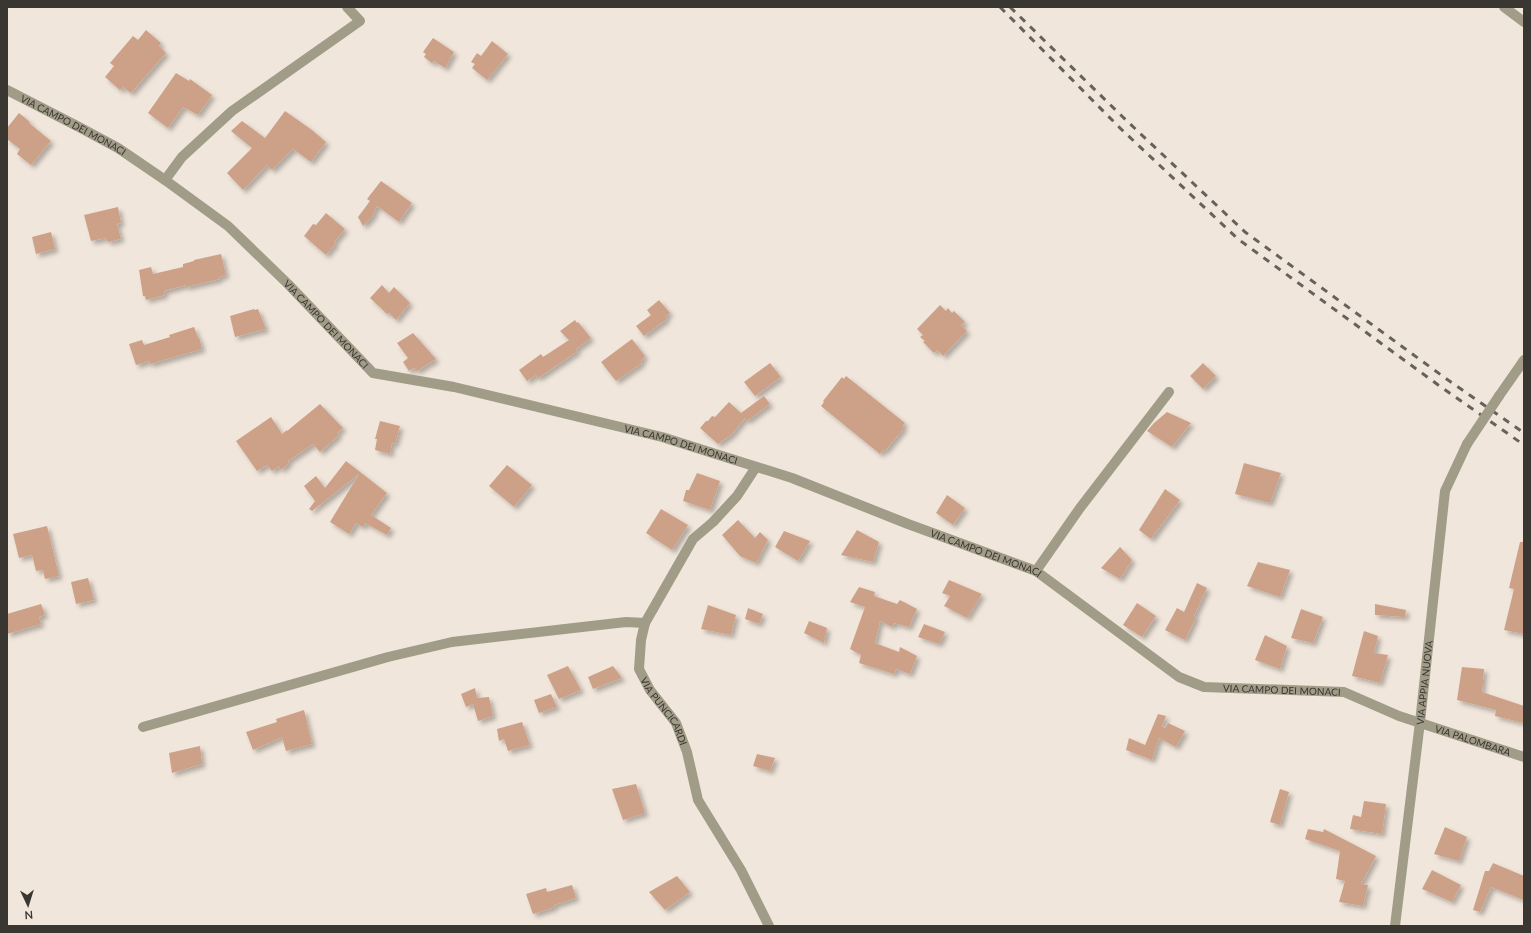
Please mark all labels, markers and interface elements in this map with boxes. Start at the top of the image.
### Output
street label: VIA CAMPO DEI MONACI [19,92,129,158]
street label: VIA CAMPO DEI MONACI [281,277,371,371]
street label: VIA CAMPO DEI MONACI [623,422,739,467]
street label: VIA CAMPO DEI MONACI [929,527,1044,579]
street label: VIA APPIA NUOVA [1414,640,1435,726]
street label: VIA PUNCICARDI [638,675,690,747]
street label: VIA CAMPO DEI MONACI [1223,682,1341,698]
street label: VIA PALOMBARA [1433,722,1513,758]
north arrow [8,885,48,925]
text: N [24,909,33,922]

